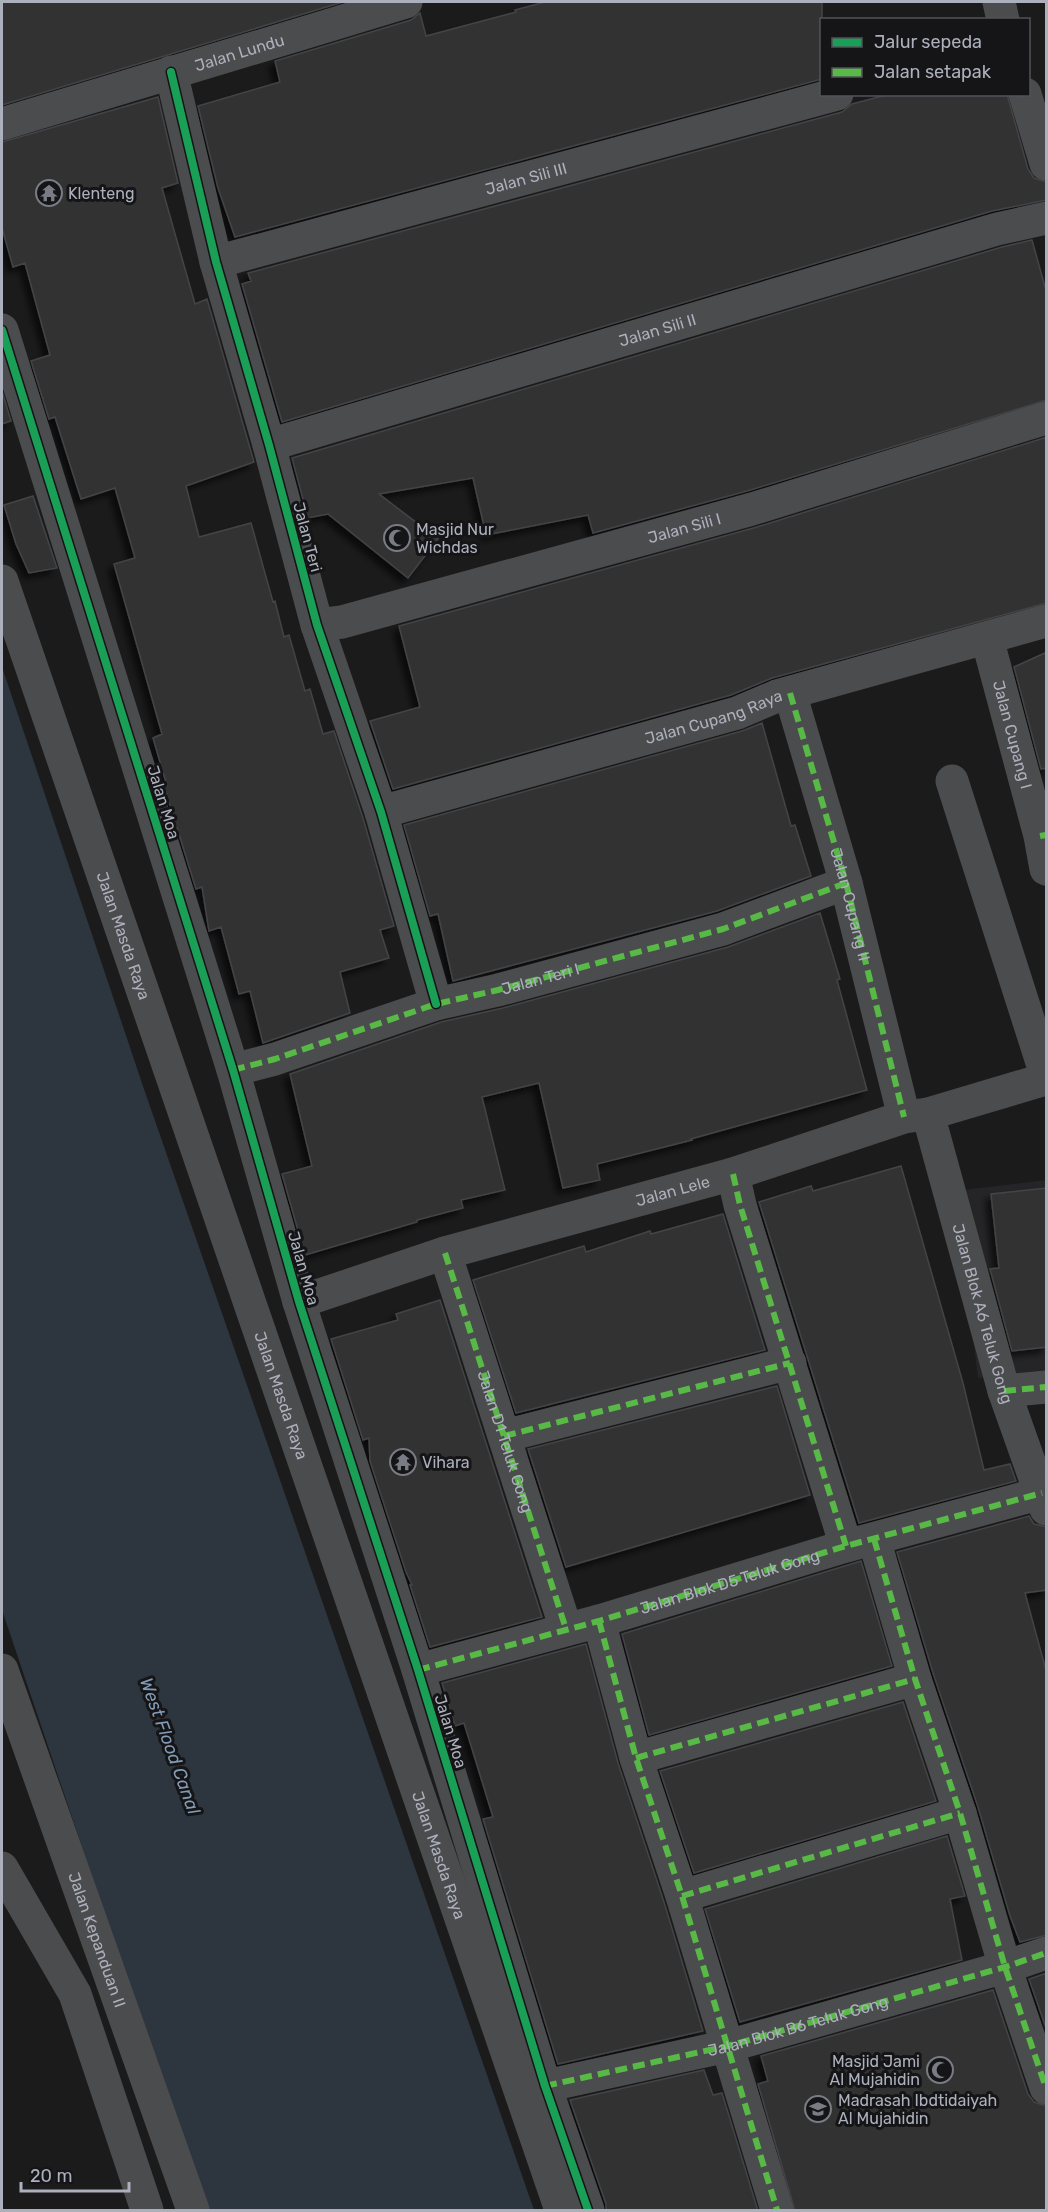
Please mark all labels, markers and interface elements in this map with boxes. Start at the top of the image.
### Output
legend [820,18,1030,96]
street label: Jalan Lundu [193,30,287,75]
text: Jalur sepeda [874,31,982,53]
text: Jalan setapak [874,61,992,83]
street label: Jalan Sili III [483,159,569,199]
temple icon: Klenteng [34,178,64,208]
place label: Klenteng [68,184,135,203]
street label: Jalan Sili II [617,310,698,351]
street label: Jalan Teri [289,500,326,574]
street label: Jalan Sili I [645,509,723,547]
place label: Masjid Nur Wichdas [416,520,494,557]
mosque icon: Masjid Nur Wichdas [382,523,412,553]
street label: Jalan Cupang I [989,678,1036,791]
street label: Jalan Cupang Raya [643,686,784,748]
street label: Jalan Moa [143,763,184,841]
street label: Jalan Cupang II [826,846,874,963]
street label: Jalan Masda Raya [93,869,154,1002]
street label: Jalan Teri I [499,959,582,999]
street label: Jalan Lele [634,1172,712,1210]
street label: Jalan Blok A6 Teluk Gong [948,1221,1017,1406]
street label: Jalan Moa [284,1229,323,1307]
street label: Jalan Masda Raya [250,1329,312,1462]
street label: Jalan D1 Teluk Gong [473,1368,537,1515]
temple icon: Vihara [388,1447,418,1477]
place label: Vihara [422,1453,470,1472]
street label: Jalan Blok D5 Teluk Gong [638,1546,822,1618]
water label: West Flood Canal [135,1675,205,1818]
street label: Jalan Moa [430,1692,471,1770]
street label: Jalan Masda Raya [408,1789,469,1922]
street label: Jalan Kepanduan II [64,1870,130,2010]
street label: Jalan Blok B6 Teluk Gong [706,1992,890,2060]
place label: Masjid Jami Al Mujahidin [829,2052,920,2089]
mosque icon: Masjid Jami Al Mujahidin [925,2055,955,2085]
place label: Madrasah Ibdtidaiyah Al Mujahidin [838,2091,997,2128]
school or university icon: Madrasah Ibdtidaiyah Al Mujahidin [803,2094,833,2124]
scale bar [21,2155,129,2193]
text: 20 m [30,2165,72,2187]

